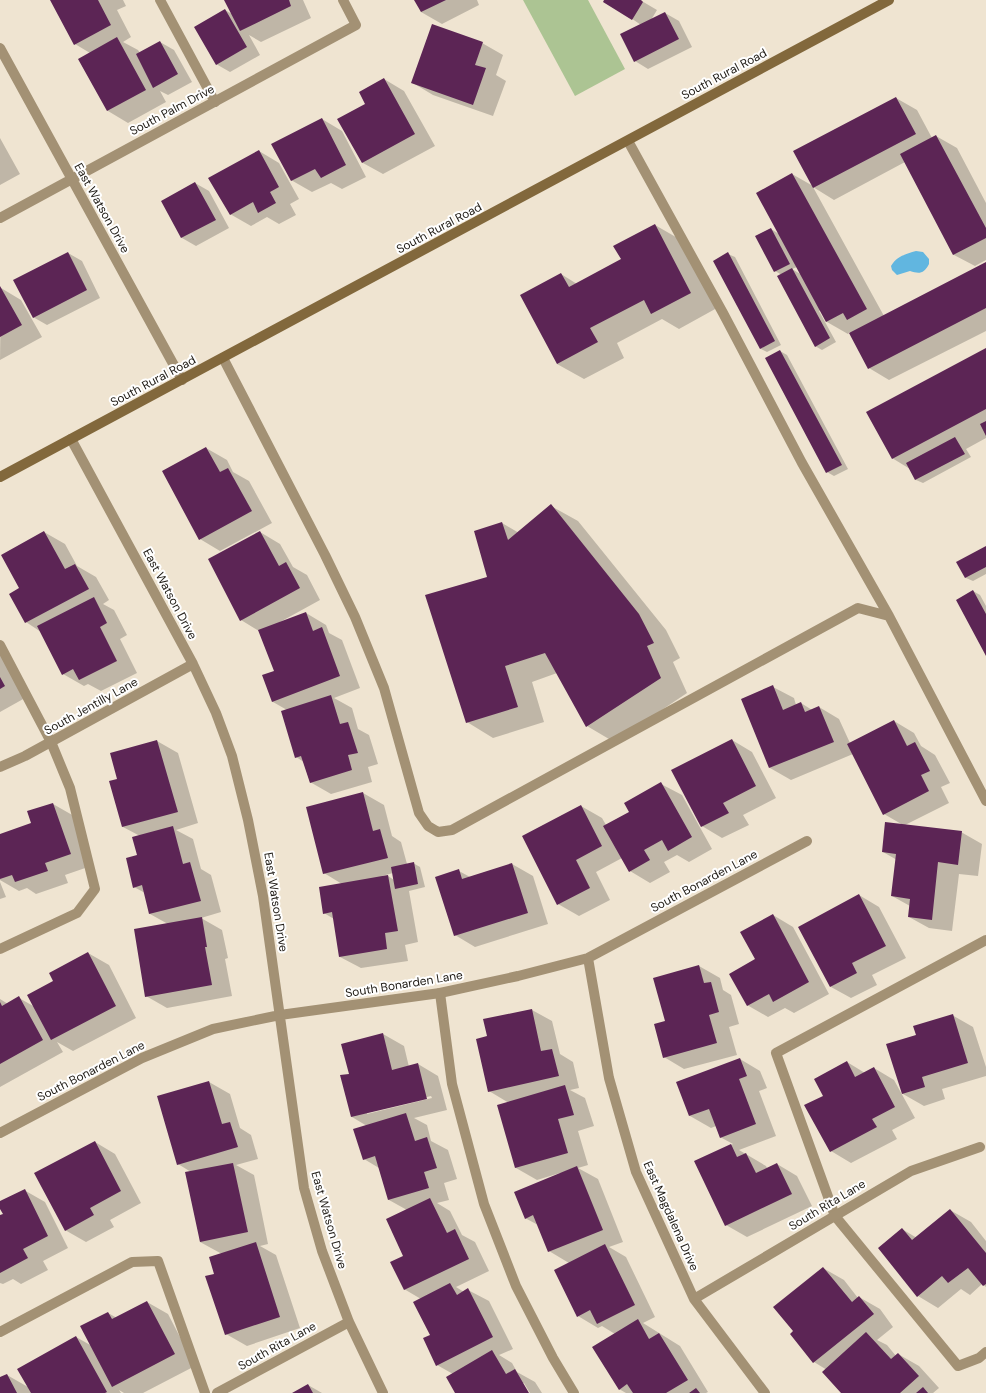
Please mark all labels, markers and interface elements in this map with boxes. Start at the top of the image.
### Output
street label: South Rural Road [679,45,769,103]
street label: South Palm Drive [127,81,217,139]
street label: East Watson Drive [71,160,133,256]
street label: South Rural Road [394,199,484,257]
street label: South Rural Road [108,352,198,410]
street label: East Watson Drive [139,546,201,642]
street label: South Jentilly Lane [41,674,141,738]
street label: South Bonarden Lane [648,846,760,916]
street label: East Watson Drive [260,851,292,953]
street label: South Bonarden Lane [344,967,464,1001]
street label: South Bonarden Lane [34,1037,148,1105]
street label: East Magdalena Drive [640,1159,703,1274]
street label: East Watson Drive [307,1169,351,1271]
street label: South Rita Lane [786,1176,868,1234]
street label: South Rita Lane [235,1318,319,1374]

